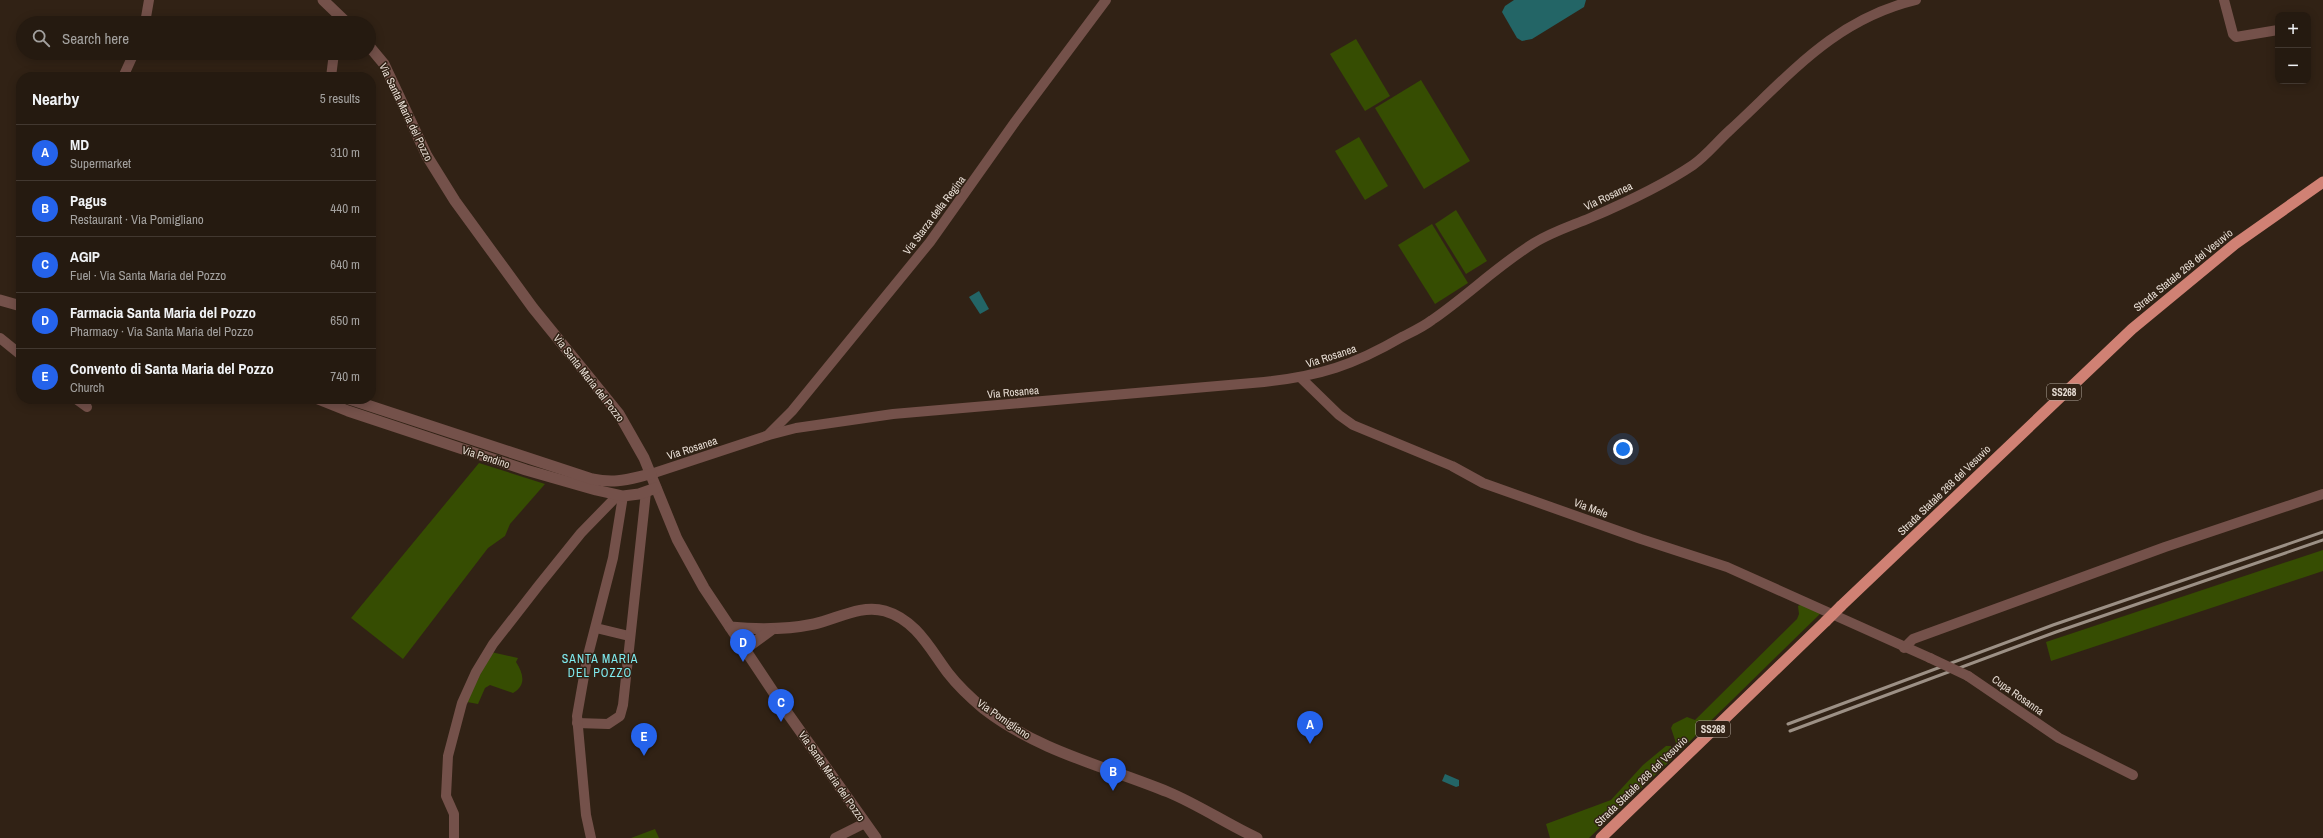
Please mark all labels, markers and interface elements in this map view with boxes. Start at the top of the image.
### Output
map controls [2275,12,2311,84]
button: + [2275,12,2311,48]
search box [16,16,376,60]
icon: search [30,27,52,49]
text: Search here [62,28,129,49]
button: − [2275,48,2311,84]
street label: Via Santa Maria del Pozzo [376,61,436,163]
text: Nearby [32,87,79,110]
text: 5 results [320,90,360,107]
text: MD [70,134,89,155]
text: A [41,144,49,161]
text: 310 m [330,144,360,161]
text: Supermarket [70,155,131,172]
street label: Via Starza della Regina [900,173,968,257]
street label: Via Rosanea [1581,179,1635,213]
text: Pagus [70,190,107,211]
text: B [41,200,49,217]
text: 440 m [330,200,360,217]
text: Restaurant · Via Pomigliano [70,211,204,228]
street label: Strada Statale 268 del Vesuvio [2130,226,2236,314]
text: AGIP [70,246,100,267]
text: C [41,256,49,273]
text: 640 m [330,256,360,273]
text: Fuel · Via Santa Maria del Pozzo [70,267,226,284]
text: Farmacia Santa Maria del Pozzo [70,302,256,323]
text: D [41,312,49,329]
text: 650 m [330,312,360,329]
text: Pharmacy · Via Santa Maria del Pozzo [70,323,254,340]
street label: Via Santa Maria del Pozzo [550,331,628,425]
street label: Via Rosanea [1304,341,1358,371]
text: Convento di Santa Maria del Pozzo [70,358,274,379]
text: E [41,368,49,385]
text: 740 m [330,368,360,385]
text: Church [70,379,104,396]
street label: Via Rosanea [986,383,1040,401]
road number: SS268 [2047,384,2081,400]
street label: Via Rosanea [665,433,719,463]
your location [1613,439,1633,459]
street label: Strada Statale 268 del Vesuvio [1895,442,1993,538]
street label: Via Pendino [460,443,512,471]
street label: Via Mele [1572,495,1610,521]
pin: D [730,629,756,662]
district label: SANTA MARIA DEL POZZO [562,651,638,681]
street label: Cupa Rosanna [1989,672,2047,718]
pin: C [768,689,794,722]
street label: Via Pomigliano [975,696,1033,742]
pin: A [1297,711,1323,744]
road number: SS268 [1696,721,1730,737]
pin: E [631,723,657,756]
street label: Via Santa Maria del Pozzo [796,728,868,824]
street label: Strada Statale 268 del Vesuvio [1592,733,1690,829]
pin: B [1100,758,1126,791]

